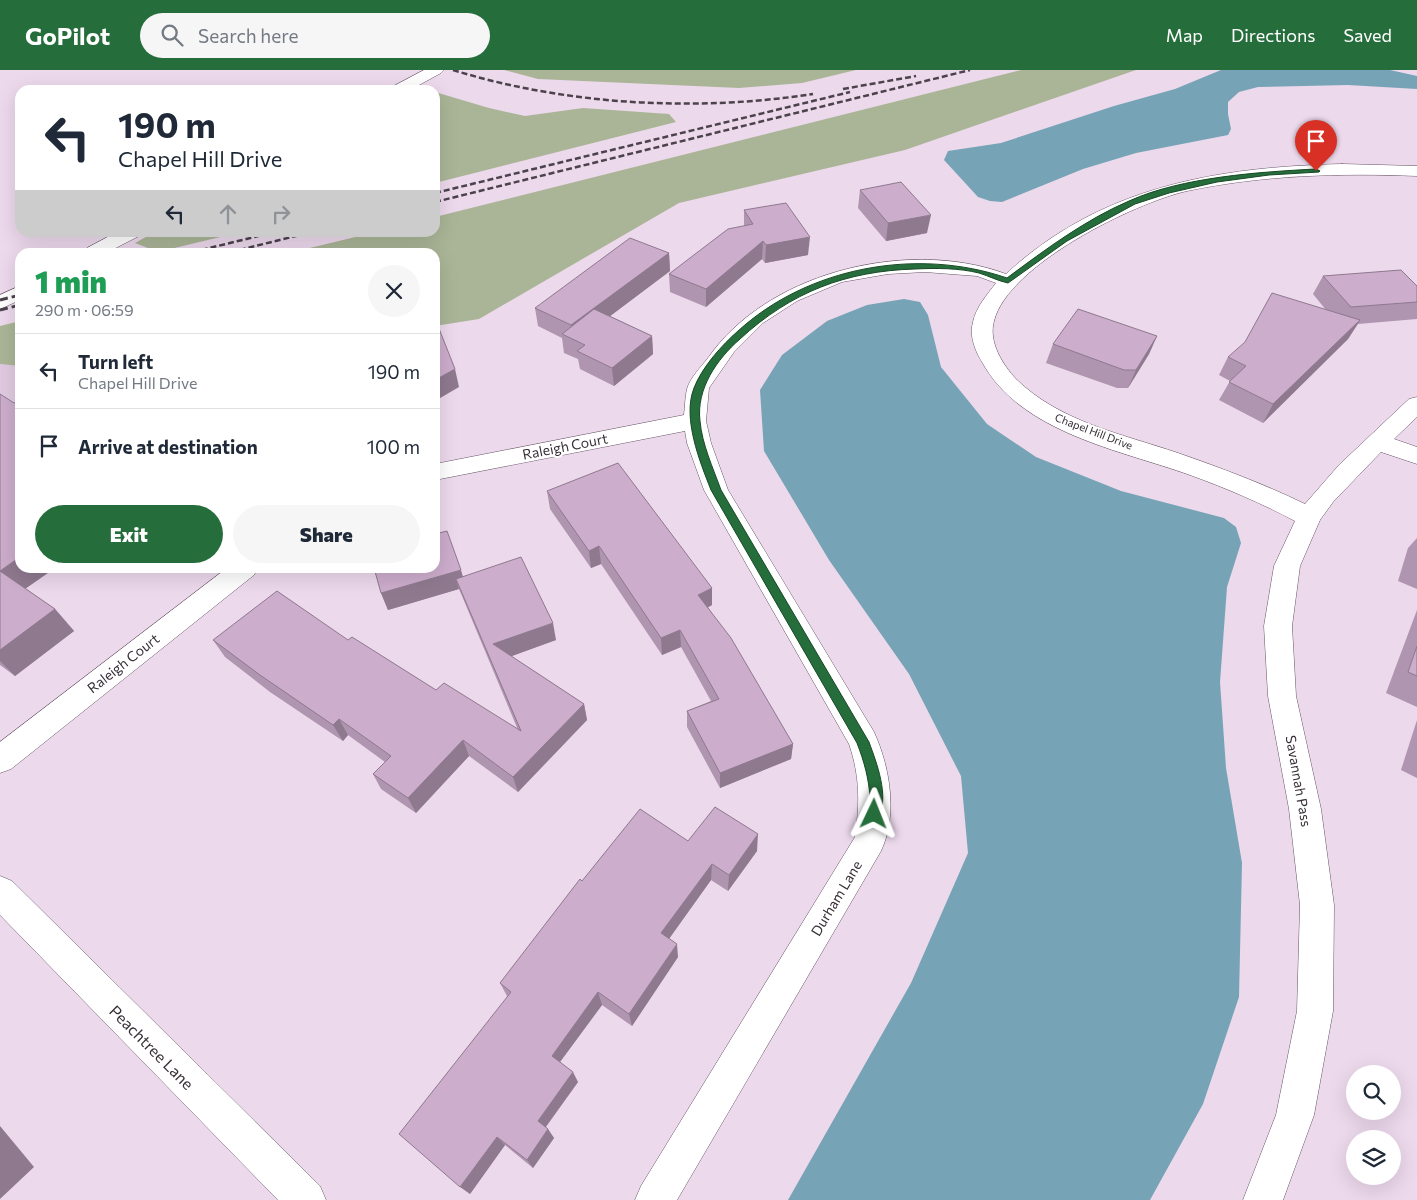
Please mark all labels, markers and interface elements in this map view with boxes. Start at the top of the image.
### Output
search box [140,13,490,58]
text: GoPilot [25,21,110,50]
icon: search [158,21,186,49]
text: Search here [198,24,299,47]
text: Map [1166,24,1203,46]
text: Directions [1231,24,1315,46]
text: Saved [1343,24,1392,46]
text: 190 m [118,102,216,145]
icon: left [35,105,100,170]
pin [1295,120,1337,171]
icon: arrive [1302,127,1330,155]
text: Chapel Hill Drive [118,145,282,172]
icon: left [161,200,189,228]
icon: ahead [214,200,242,228]
icon: right [267,200,295,228]
text: 1 min [35,262,107,299]
button: close [368,265,420,317]
text: 290 m · 06:59 [35,300,134,319]
text: Turn left [78,350,153,373]
icon: left [35,357,63,385]
text: 190 m [368,360,420,383]
text: Chapel Hill Drive [78,373,197,392]
street label: Chapel Hill Drive [1053,410,1135,452]
street label: Raleigh Court [521,429,609,463]
icon: arrive [35,432,63,460]
text: Arrive at destination [78,435,258,458]
text: 100 m [367,435,420,458]
button: Exit [35,505,223,563]
button: Share [233,505,420,563]
street label: Raleigh Court [84,629,163,696]
street label: Savannah Pass [1283,734,1315,828]
position arrow [847,787,899,839]
street label: Durham Lane [807,857,865,939]
street label: Peachtree Lane [106,1001,198,1093]
map controls [1346,1065,1401,1185]
button: search [1346,1065,1401,1120]
button: layers [1346,1130,1401,1185]

